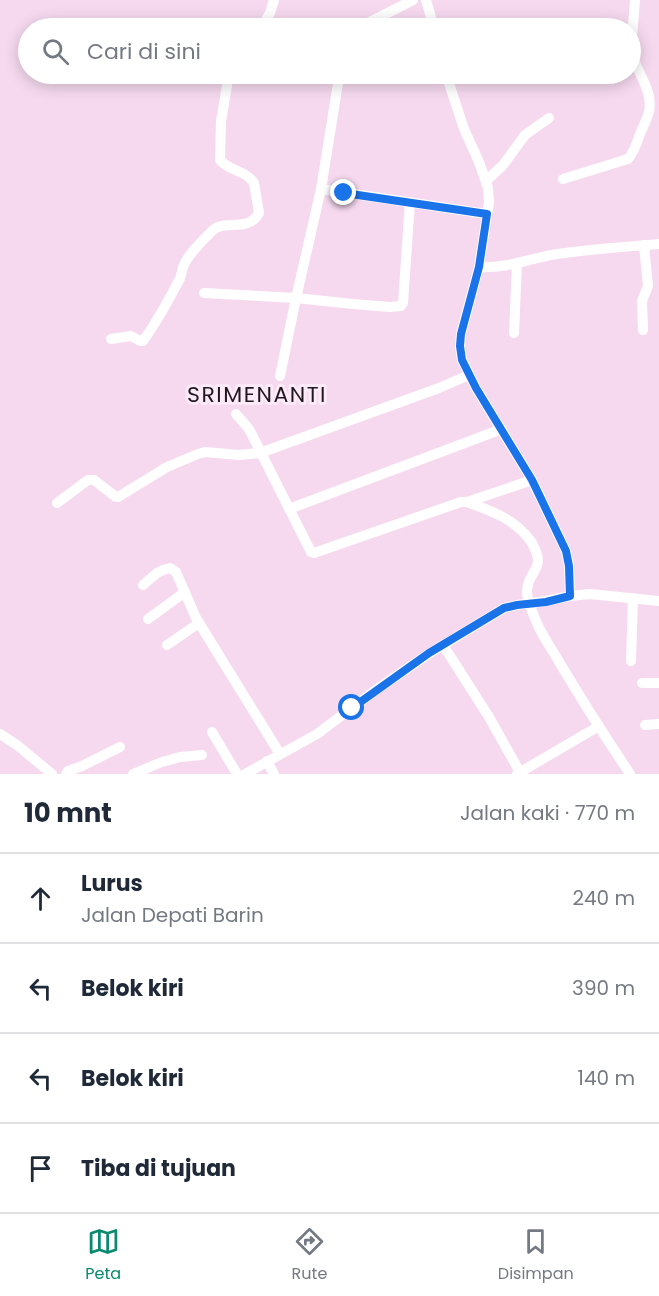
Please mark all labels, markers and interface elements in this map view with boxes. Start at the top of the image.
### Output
search box [18,18,641,84]
icon: search [39,35,72,68]
text: Cari di sini [87,36,201,67]
route end [330,179,356,205]
district label: SRIMENANTI [187,379,327,410]
route start [338,694,364,720]
text: 10 mnt [24,795,112,831]
text: Jalan kaki · 770 m [460,799,635,827]
text: Lurus [81,868,143,899]
icon: ahead [24,882,57,915]
text: 240 m [572,884,635,912]
text: Jalan Depati Barin [81,901,264,929]
icon: left [24,972,57,1005]
text: Belok kiri [81,973,184,1004]
text: 390 m [572,974,635,1002]
icon: left [24,1062,57,1095]
text: Belok kiri [81,1063,184,1094]
text: 140 m [578,1064,635,1092]
icon: arrive [24,1152,57,1185]
text: Tiba di tujuan [81,1153,236,1184]
tab: Peta [85,1225,121,1286]
tab: Rute [292,1225,327,1286]
tab: Disimpan [498,1225,574,1286]

